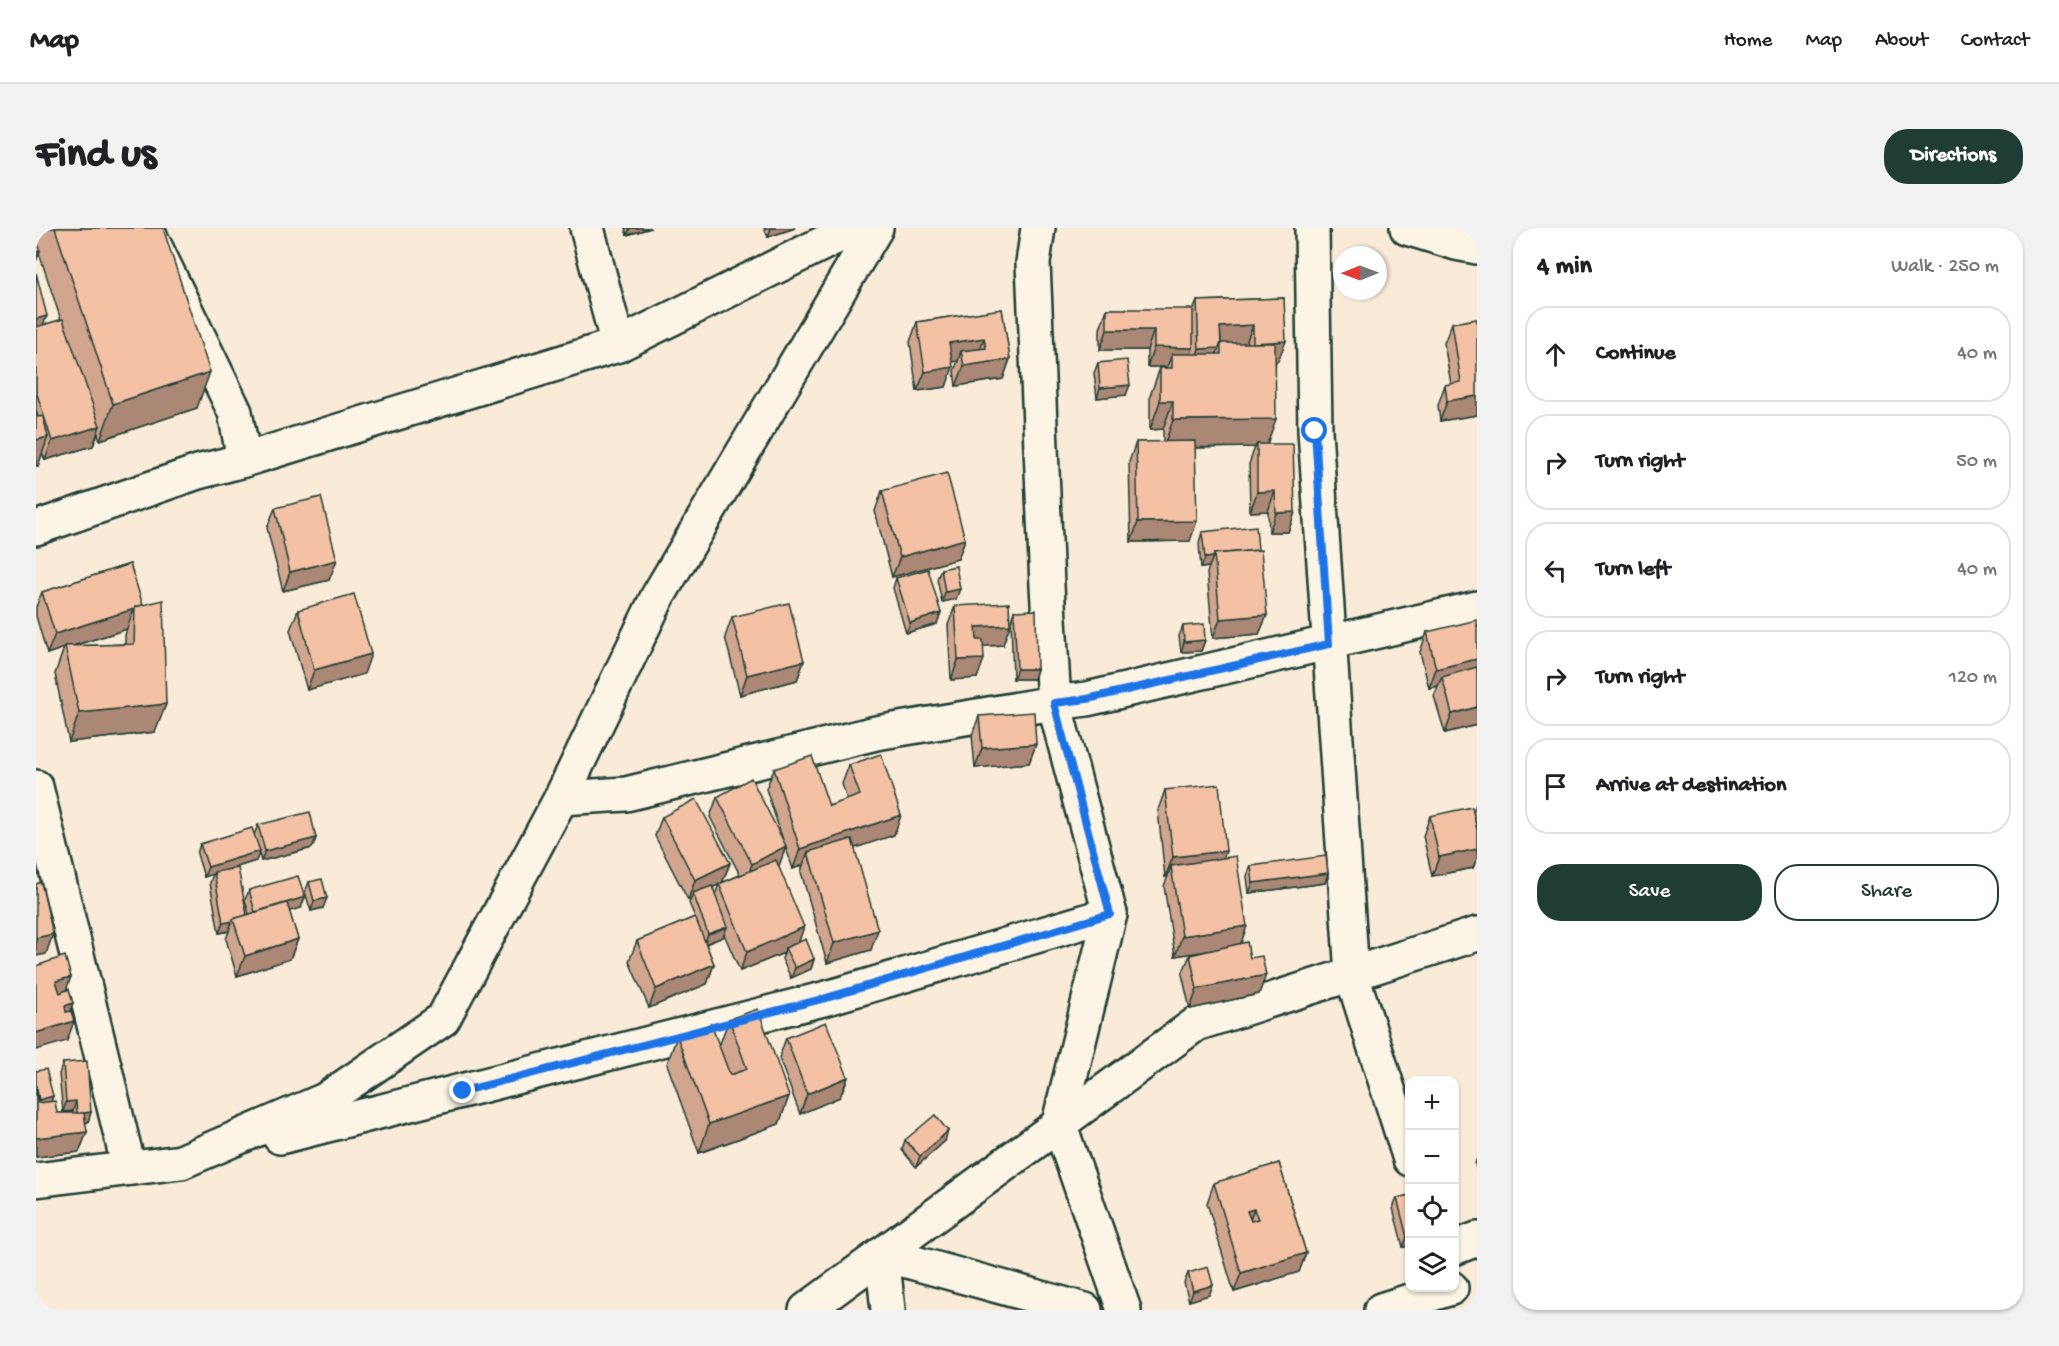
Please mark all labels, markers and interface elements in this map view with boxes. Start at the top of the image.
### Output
text: Map [30,25,79,58]
text: Home [1724,29,1772,54]
text: Map [1805,29,1842,54]
text: About [1875,29,1928,54]
text: Contact [1961,29,2029,54]
button: Directions [1884,129,2023,184]
text: Find us [36,132,156,181]
north arrow [1333,246,1387,300]
text: 4 min [1537,252,1592,283]
text: Walk · 250 m [1891,256,1999,279]
icon: ahead [1539,338,1572,371]
text: Continue [1596,341,1676,367]
text: 40 m [1957,343,1997,366]
route start [1301,417,1327,443]
icon: right [1539,446,1572,479]
text: Turn right [1596,449,1684,475]
text: 50 m [1956,451,1997,474]
icon: left [1539,554,1572,587]
text: Turn left [1596,557,1670,583]
text: 40 m [1957,559,1997,582]
icon: right [1539,662,1572,695]
text: Turn right [1596,665,1684,691]
text: 120 m [1949,667,1997,690]
icon: arrive [1539,770,1572,803]
text: Arrive at destination [1596,773,1786,799]
button: Save [1537,864,1762,921]
button: Share [1774,864,1999,921]
map controls [1405,1076,1459,1292]
button: + [1405,1076,1459,1130]
route end [449,1077,475,1103]
button: − [1405,1130,1459,1184]
button: locate [1405,1184,1459,1238]
button: layers [1405,1238,1459,1292]

